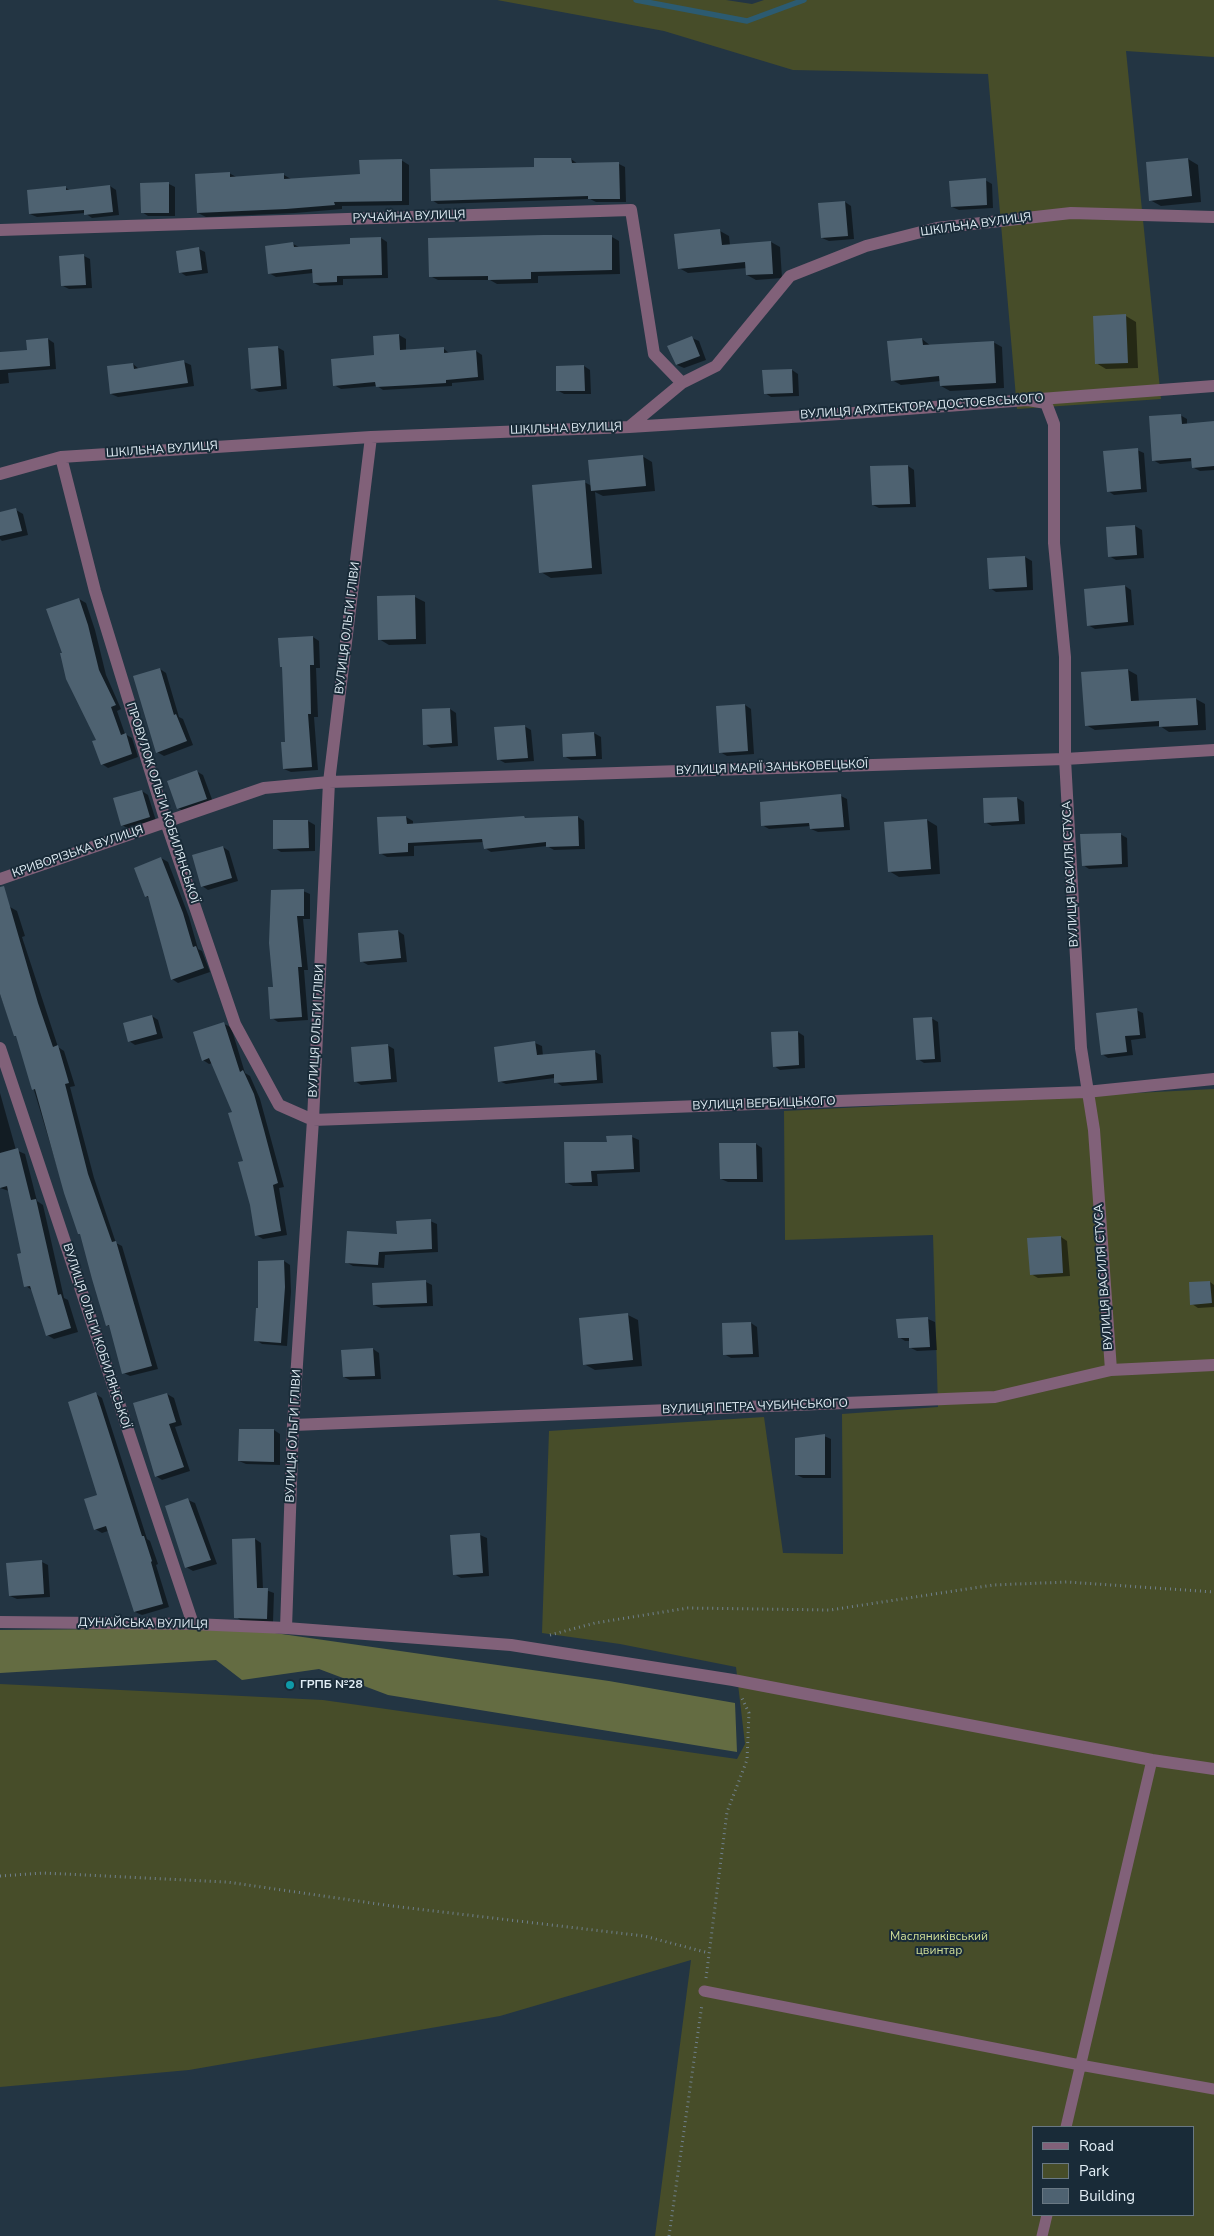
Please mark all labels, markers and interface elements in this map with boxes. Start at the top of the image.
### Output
street label: РУЧАЙНА ВУЛИЦЯ [352,208,466,226]
street label: ШКІЛЬНА ВУЛИЦЯ [920,210,1032,240]
street label: ВУЛИЦЯ АРХІТЕКТОРА ДОСТОЄВСЬКОГО [800,391,1044,423]
street label: ШКІЛЬНА ВУЛИЦЯ [510,420,622,438]
street label: ШКІЛЬНА ВУЛИЦЯ [106,439,218,461]
street label: ВУЛИЦЯ ОЛЬГИ ГЛІВИ [333,561,363,695]
street label: ПРОВУЛОК ОЛЬГИ КОБИЛЯНСЬКОЇ [123,701,201,905]
street label: ВУЛИЦЯ МАРІЇ ЗАНЬКОВЕЦЬКОЇ [676,757,868,779]
street label: ВУЛИЦЯ ВАСИЛЯ СТУСА [1060,801,1082,947]
street label: КРИВОРІЗЬКА ВУЛИЦЯ [10,823,146,881]
street label: ВУЛИЦЯ ОЛЬГИ ГЛІВИ [306,964,328,1098]
street label: ВУЛИЦЯ ВЕРБИЦЬКОГО [692,1094,836,1114]
street label: ВУЛИЦЯ ВАСИЛЯ СТУСА [1092,1203,1116,1351]
street label: ВУЛИЦЯ ОЛЬГИ КОБИЛЯНСЬКОЇ [59,1242,133,1430]
street label: ВУЛИЦЯ ОЛЬГИ ГЛІВИ [283,1369,305,1503]
street label: ВУЛИЦЯ ПЕТРА ЧУБИНСЬКОГО [662,1397,848,1417]
street label: ДУНАЙСЬКА ВУЛИЦЯ [78,1616,208,1632]
place label: ГРПБ №28 [300,1678,363,1692]
marker: ГРПБ №28 [284,1679,296,1691]
park label: Масляниківський цвинтар [890,1930,988,1958]
legend [1032,2126,1194,2216]
text: Road [1079,2136,1114,2156]
text: Park [1079,2161,1109,2181]
text: Building [1079,2186,1135,2206]

